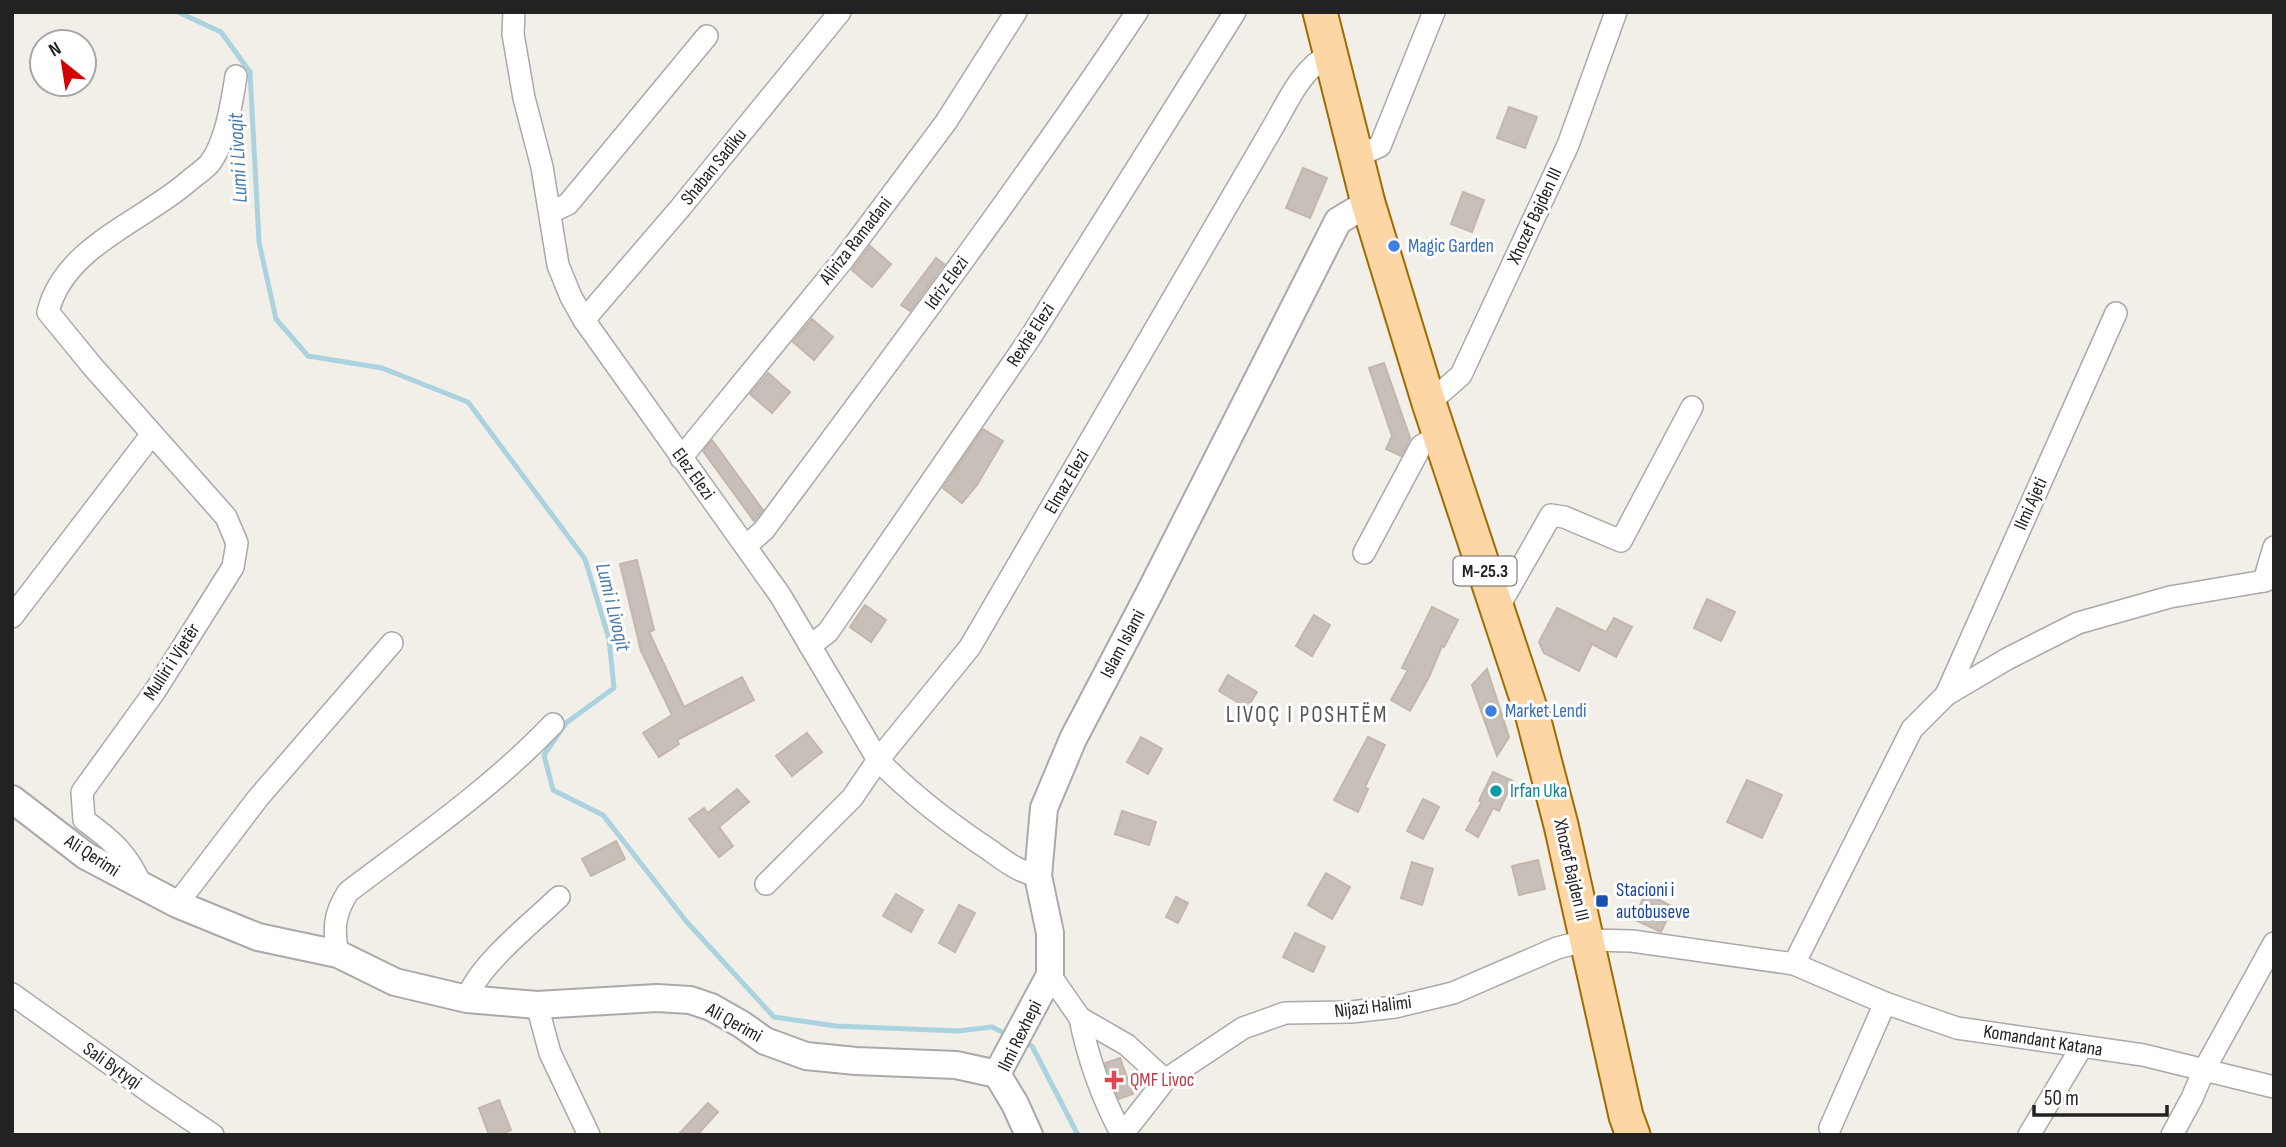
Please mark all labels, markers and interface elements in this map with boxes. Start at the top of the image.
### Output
north arrow [28,28,98,98]
text: N [45,37,65,62]
water label: Lumi i Livoqit [223,112,253,204]
street label: Shaban Sadiku [676,124,752,210]
street label: Xhozef Bajden III [1502,164,1567,269]
street label: Aliriza Ramadani [814,193,897,290]
place label: Magic Garden [1408,235,1494,258]
marker: Magic Garden [1386,238,1402,254]
street label: Idriz Elezi [920,252,974,314]
street label: Rexhë Elezi [1002,299,1060,371]
street label: Elez Elezi [667,444,719,504]
street label: Elmaz Elezi [1040,446,1094,518]
street label: Ilmi Ajeti [2009,474,2053,534]
road number: M-25.3 [1454,556,1516,586]
water label: Lumi i Livoqit [590,560,636,654]
street label: Islam Islami [1095,606,1151,682]
street label: Mulliri i Vjetër [139,619,206,705]
place label: Market Lendi [1505,700,1586,723]
district label: LIVOÇ I POSHTËM [1226,701,1388,729]
marker: Market Lendi [1483,703,1499,719]
place label: Irfan Uka [1510,780,1567,803]
marker: Irfan Uka [1488,783,1504,799]
street label: Xhozef Bajden III [1548,816,1594,923]
street label: Ali Qerimi [59,829,124,882]
place label: Stacioni i autobuseve [1616,879,1690,924]
marker: Stacioni i autobuseve [1594,893,1610,909]
street label: Nijazi Halimi [1333,991,1413,1023]
street label: Ilmi Rexhepi [993,997,1047,1075]
street label: Ali Qerimi [701,998,766,1048]
street label: Komandant Katana [1982,1020,2104,1062]
street label: Sali Bytyqi [78,1038,146,1094]
place label: QMF Livoc [1130,1069,1194,1092]
marker: QMF Livoc [1104,1070,1124,1090]
scale bar [2034,1074,2167,1118]
text: 50 m [2044,1086,2079,1111]

